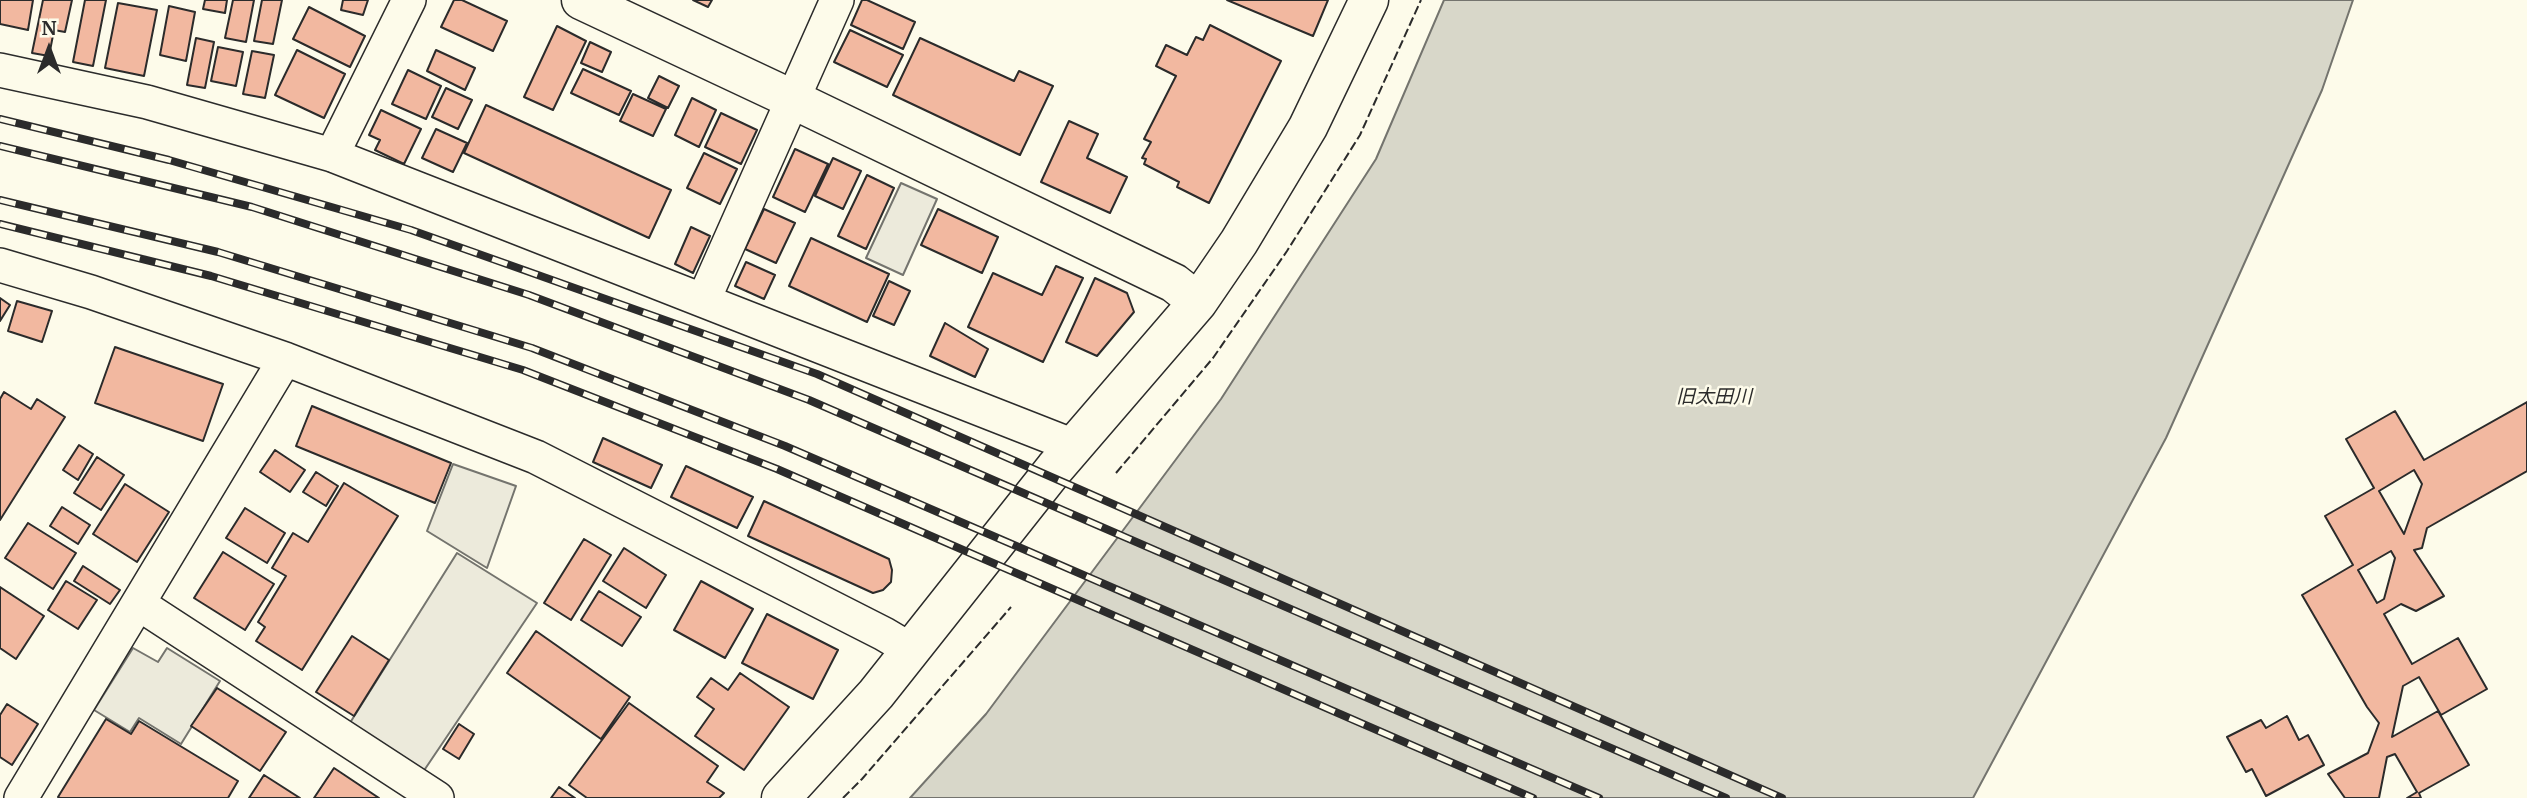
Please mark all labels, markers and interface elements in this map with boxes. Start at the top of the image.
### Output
north arrow [14,14,84,84]
text: N [41,16,57,40]
water label: 旧太田川 [1676,387,1752,409]

